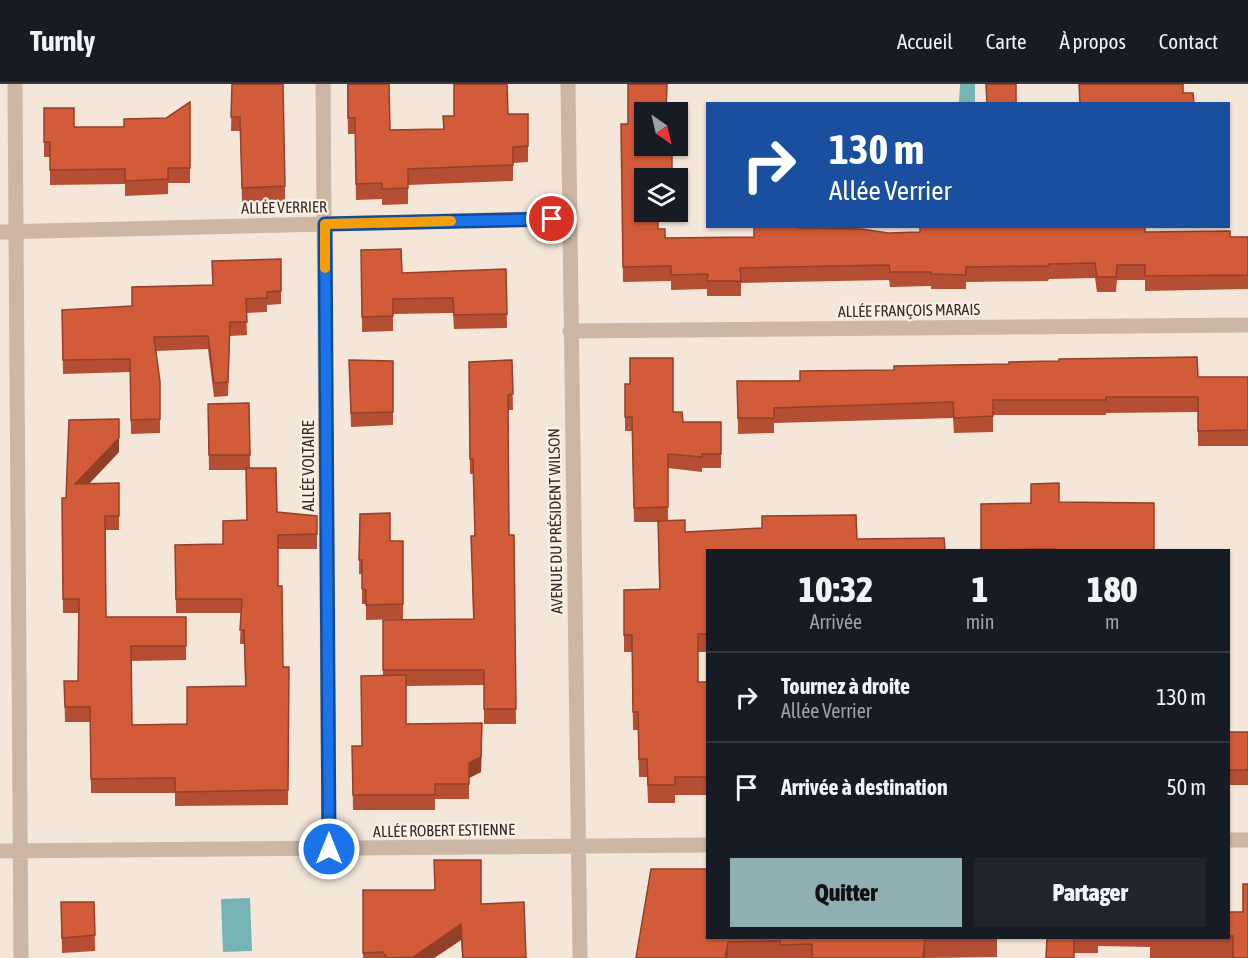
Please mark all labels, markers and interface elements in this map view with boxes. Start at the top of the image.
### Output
text: Turnly [30,25,95,57]
text: Accueil [897,29,953,53]
text: Carte [986,29,1026,53]
text: À propos [1059,29,1126,53]
text: Contact [1159,29,1218,53]
north arrow [634,102,688,156]
map controls [634,102,688,222]
text: 130 m [829,125,924,173]
icon: right [730,126,808,204]
button: layers [634,168,688,222]
text: Allée Verrier [829,175,951,206]
pin [526,193,577,244]
street label: ALLÉE VERRIER [241,197,327,217]
icon: arrive [535,202,568,235]
street label: ALLÉE FRANÇOIS MARAIS [838,300,981,321]
street label: ALLÉE VOLTAIRE [299,420,317,511]
street label: AVENUE DU PRÉSIDENT WILSON [544,428,566,614]
text: 10:32 [798,568,873,610]
text: 1 [972,568,988,610]
text: 180 [1087,568,1138,610]
text: Arrivée [810,610,862,633]
text: min [966,610,994,633]
text: m [1105,610,1119,633]
text: Tournez à droite [781,673,910,699]
icon: right [730,681,763,714]
text: 130 m [1156,684,1206,710]
text: Allée Verrier [781,699,872,722]
icon: arrive [730,771,763,804]
text: Arrivée à destination [781,774,948,800]
text: 50 m [1166,774,1206,800]
position arrow [297,817,361,881]
street label: ALLÉE ROBERT ESTIENNE [373,820,515,840]
button: Quitter [730,858,962,927]
button: Partager [974,858,1206,927]

